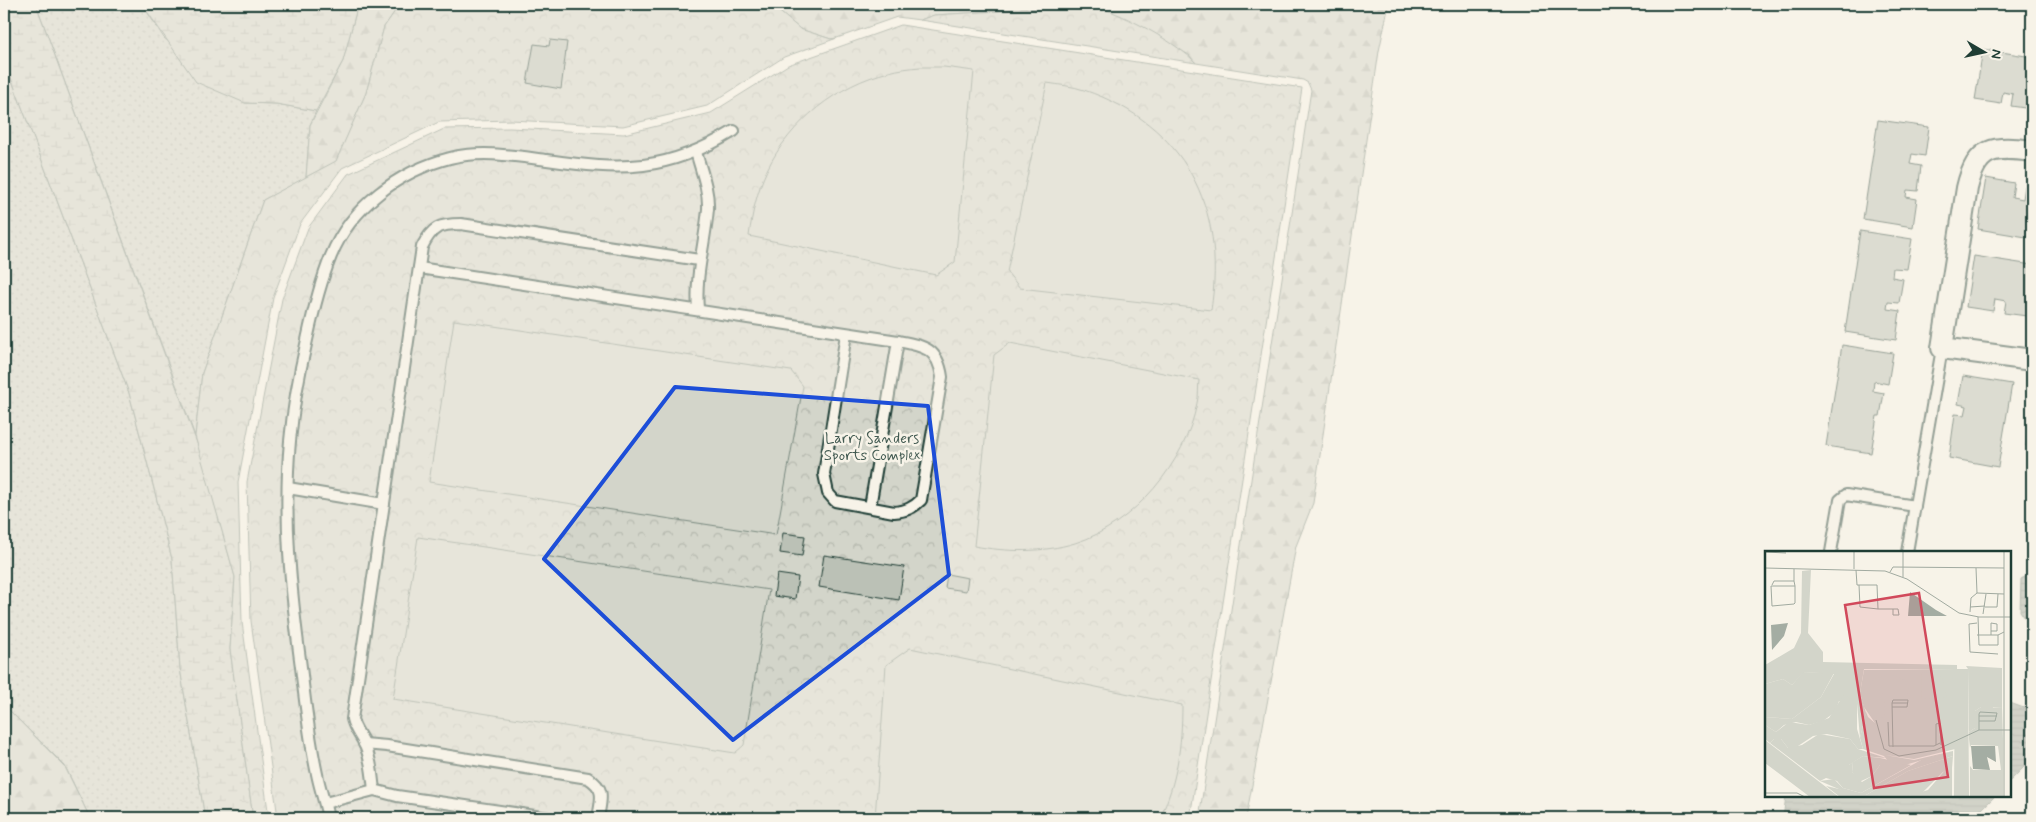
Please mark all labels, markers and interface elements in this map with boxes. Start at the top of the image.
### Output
north arrow [1958,28,2008,78]
text: N [1986,48,2005,60]
park label: Larry Sanders Sports Complex [824,429,920,466]
inset map [1765,551,2011,797]

